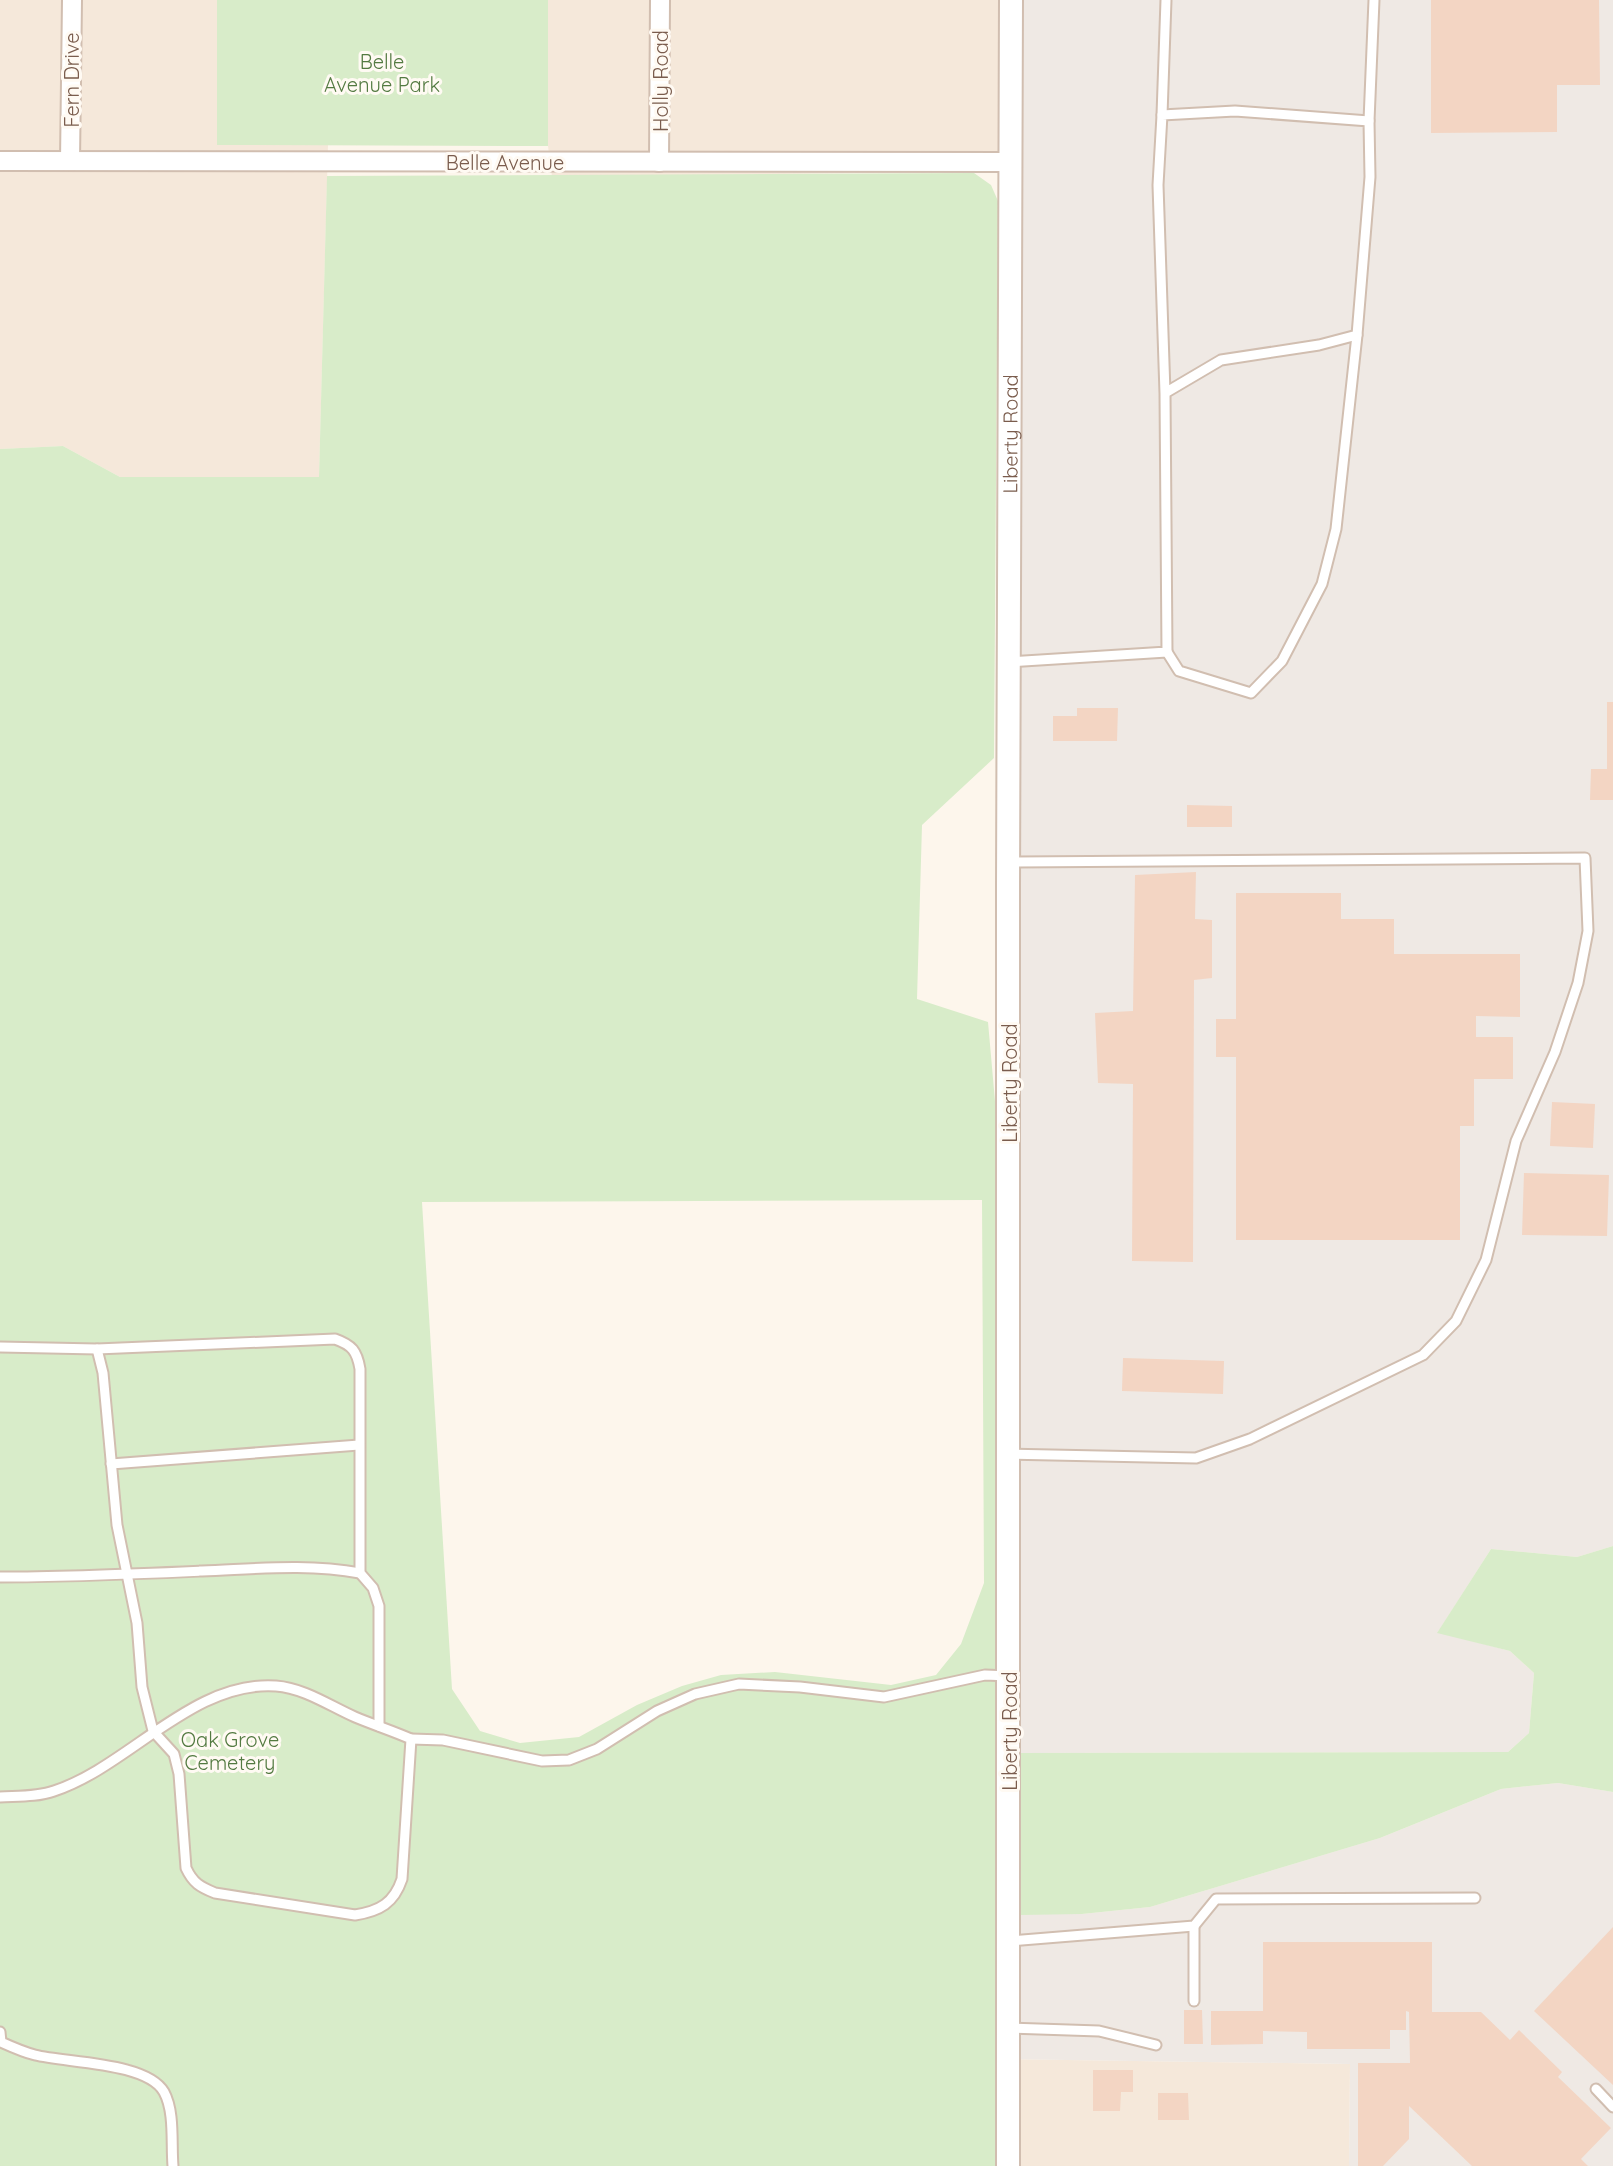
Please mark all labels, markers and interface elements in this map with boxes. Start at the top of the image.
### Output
street label: Holly Road [648,30,673,132]
street label: Fern Drive [59,32,84,128]
park label: Belle Avenue Park [324,49,440,97]
street label: Belle Avenue [446,150,564,175]
street label: Liberty Road [997,374,1022,494]
street label: Liberty Road [997,1023,1022,1143]
street label: Liberty Road [997,1671,1022,1791]
park label: Oak Grove Cemetery [181,1727,279,1775]

